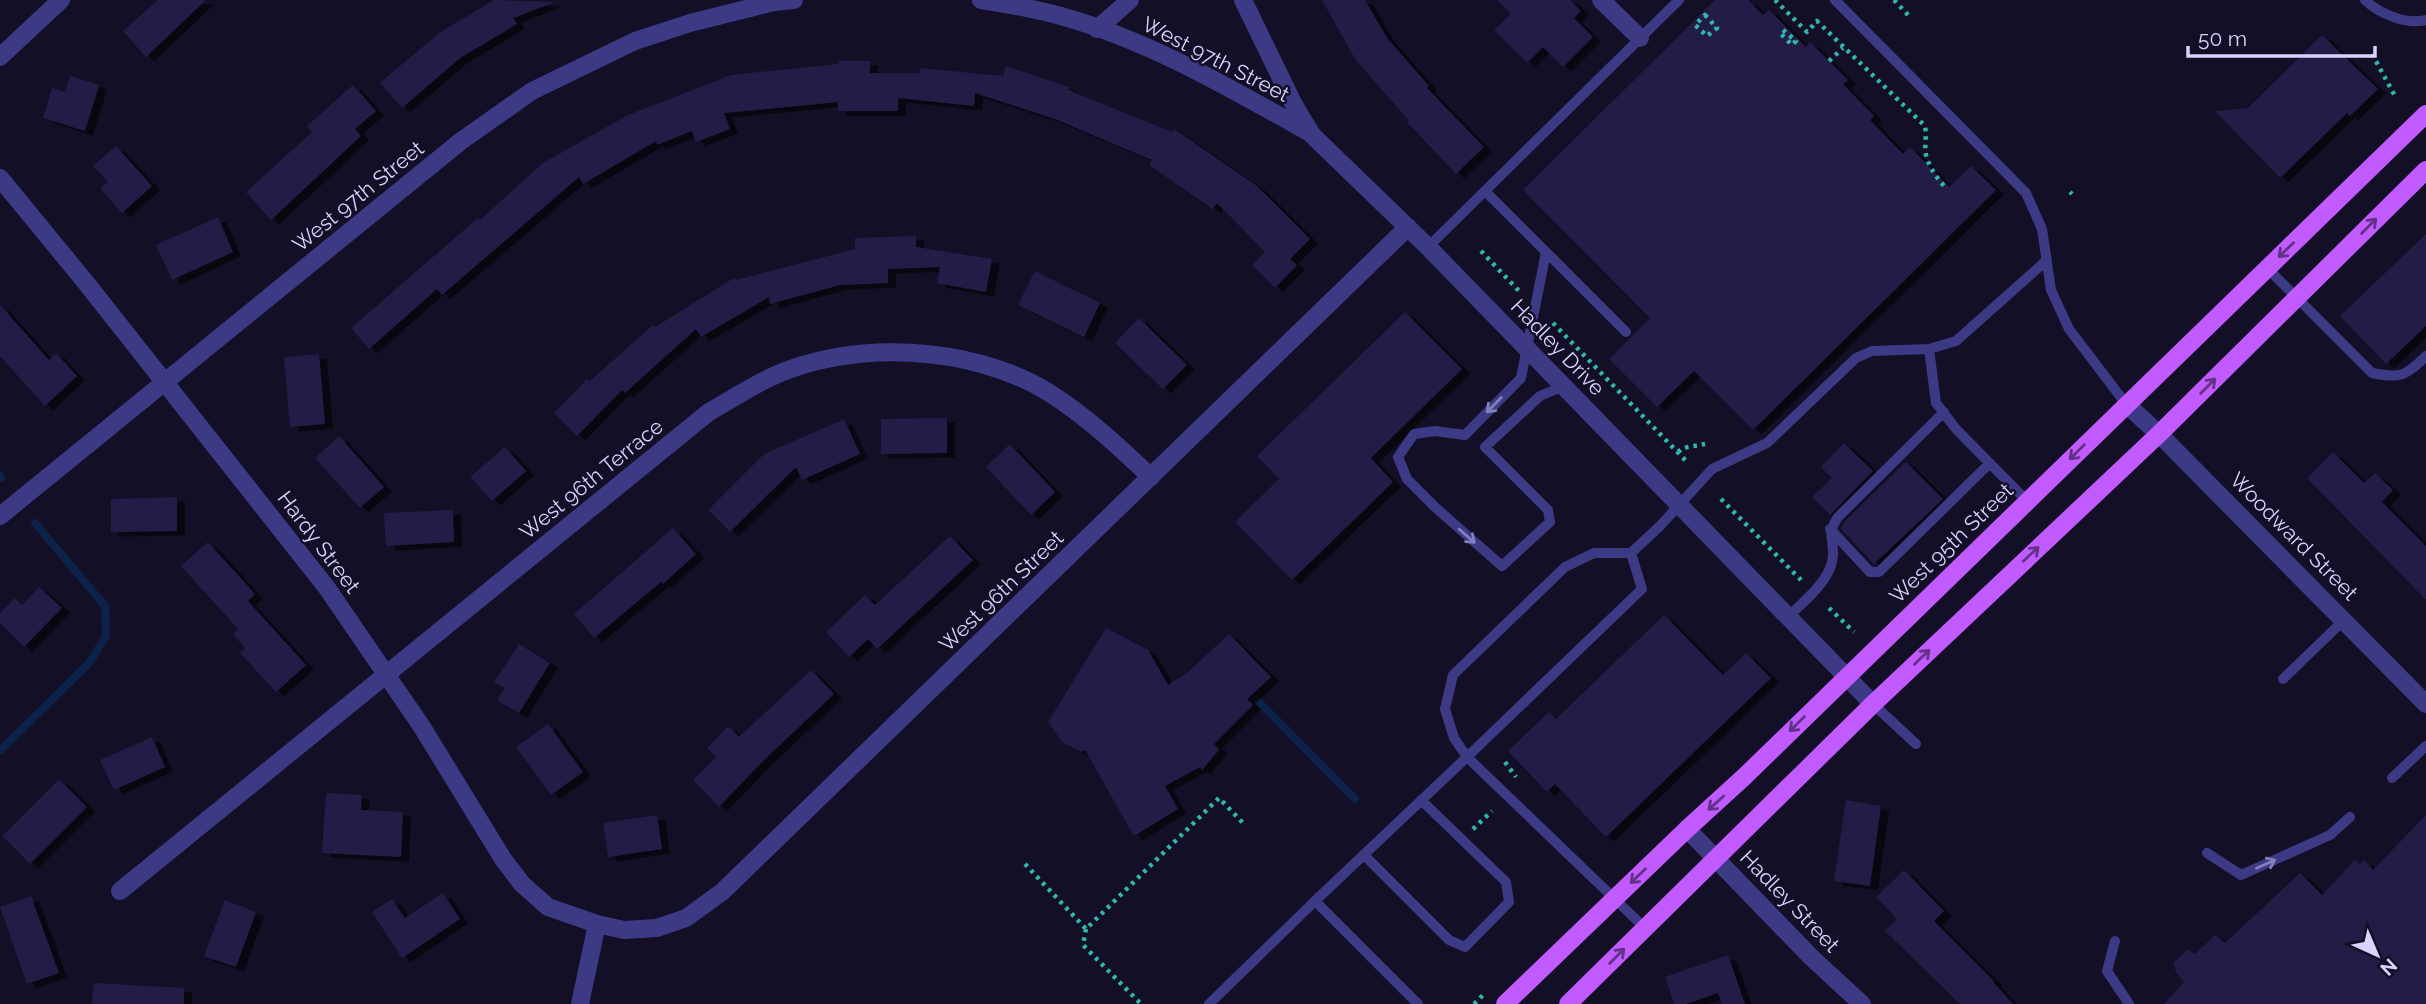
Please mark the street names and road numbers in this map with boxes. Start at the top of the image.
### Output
street label: West 97th Street [1138,11,1294,107]
street label: West 97th Street [287,135,429,257]
street label: Hadley Drive [1506,294,1610,400]
street label: West 96th Terrace [514,414,668,544]
street label: Woodward Street [2225,467,2363,605]
street label: West 95th Street [1884,478,2018,608]
street label: Hardy Street [272,486,366,598]
street label: West 96th Street [934,525,1068,657]
street label: Hadley Street [1735,845,1845,957]

